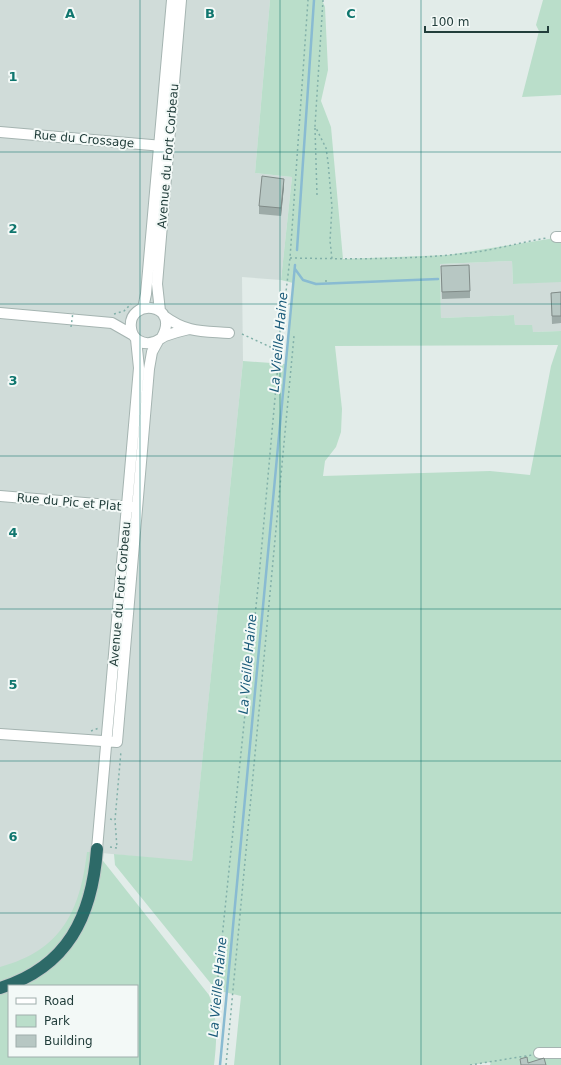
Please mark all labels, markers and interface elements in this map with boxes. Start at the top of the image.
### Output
text: A [65,6,75,21]
text: B [205,6,215,21]
text: C [346,6,356,21]
scale bar [425,8,548,34]
text: 100 m [431,15,469,29]
text: 1 [8,69,18,84]
street label: Avenue du Fort Corbeau [155,83,181,229]
street label: Rue du Crossage [33,128,135,150]
text: 2 [8,221,18,236]
water label: La Vieille Haine [267,291,290,393]
text: 3 [8,373,18,388]
street label: Rue du Pic et Plat [16,490,122,514]
street label: Avenue du Fort Corbeau [107,521,133,667]
text: 4 [8,525,18,540]
water label: La Vieille Haine [236,613,259,715]
text: 5 [8,677,18,692]
text: 6 [8,829,18,844]
water label: La Vieille Haine [206,936,229,1038]
legend [8,985,138,1057]
text: Road [44,994,74,1008]
text: Park [44,1014,70,1028]
text: Building [44,1034,93,1048]

